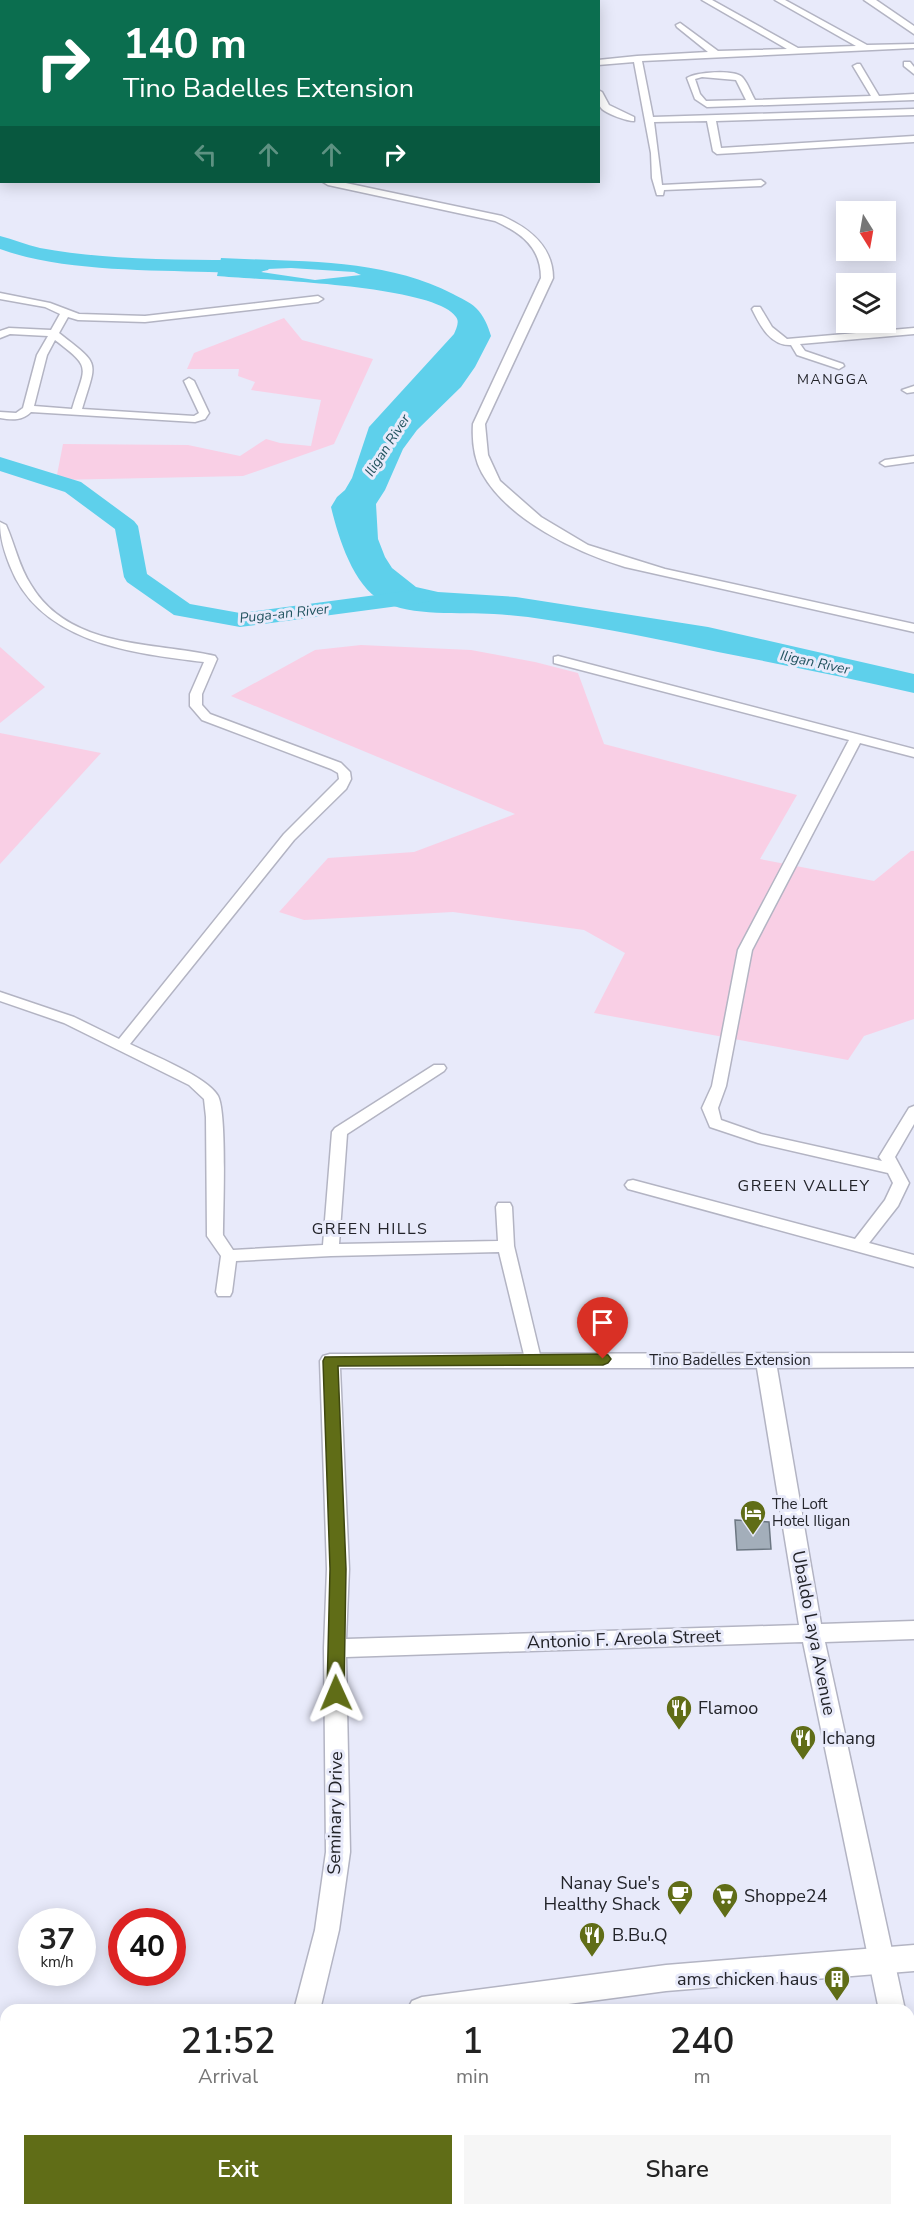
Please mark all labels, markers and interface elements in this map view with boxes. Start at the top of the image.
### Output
text: 140 m [123,16,247,73]
icon: right [24,24,102,102]
text: Tino Badelles Extension [123,70,414,107]
icon: left [189,138,222,171]
icon: ahead [252,138,285,171]
icon: ahead [315,138,348,171]
icon: right [378,138,411,171]
north arrow [836,201,896,261]
map controls [836,201,896,333]
button: layers [836,273,896,333]
district label: MANGGA [797,370,869,389]
water label: Iligan River [360,410,415,480]
water label: Puga-an River [239,599,330,628]
water label: Iligan River [779,646,852,679]
district label: GREEN VALLEY [738,1175,870,1197]
district label: GREEN HILLS [312,1218,428,1240]
pin [577,1297,628,1359]
icon: arrive [586,1306,619,1339]
street label: Tino Badelles Extension [649,1350,811,1370]
place label: The Loft Hotel Iligan [772,1494,850,1531]
hotel icon: The Loft Hotel Iligan [738,1498,768,1536]
street label: Ubaldo Laya Avenue [786,1549,842,1717]
street label: Antonio F. Areola Street [526,1624,722,1654]
position arrow [304,1661,368,1725]
restaurant icon: Flamoo [664,1693,694,1731]
place label: Flamoo [698,1696,758,1720]
restaurant icon: Ichang [788,1723,818,1761]
place label: Ichang [822,1726,875,1750]
street label: Seminary Drive [322,1751,348,1875]
place label: Nanay Sue's Healthy Shack [544,1871,661,1916]
cafe icon: Nanay Sue's Healthy Shack [665,1878,695,1916]
supermarket icon: Shoppe24 [710,1881,740,1919]
place label: Shoppe24 [744,1884,828,1908]
speed limit sign: 40 [108,1908,186,1986]
text: 37 [39,1919,75,1960]
restaurant icon: B.Bu.Q [577,1920,607,1958]
place label: B.Bu.Q [612,1923,668,1947]
text: km/h [40,1952,74,1972]
building icon: ams chicken haus [822,1964,852,2002]
place label: ams chicken haus [677,1967,818,1991]
text: 21:52 [181,2017,275,2066]
text: 1 [462,2017,483,2066]
text: 240 [670,2017,734,2066]
text: Arrival [198,2063,258,2090]
text: min [456,2063,489,2090]
text: m [694,2063,711,2090]
button: Exit [24,2135,452,2204]
button: Share [464,2135,891,2204]

